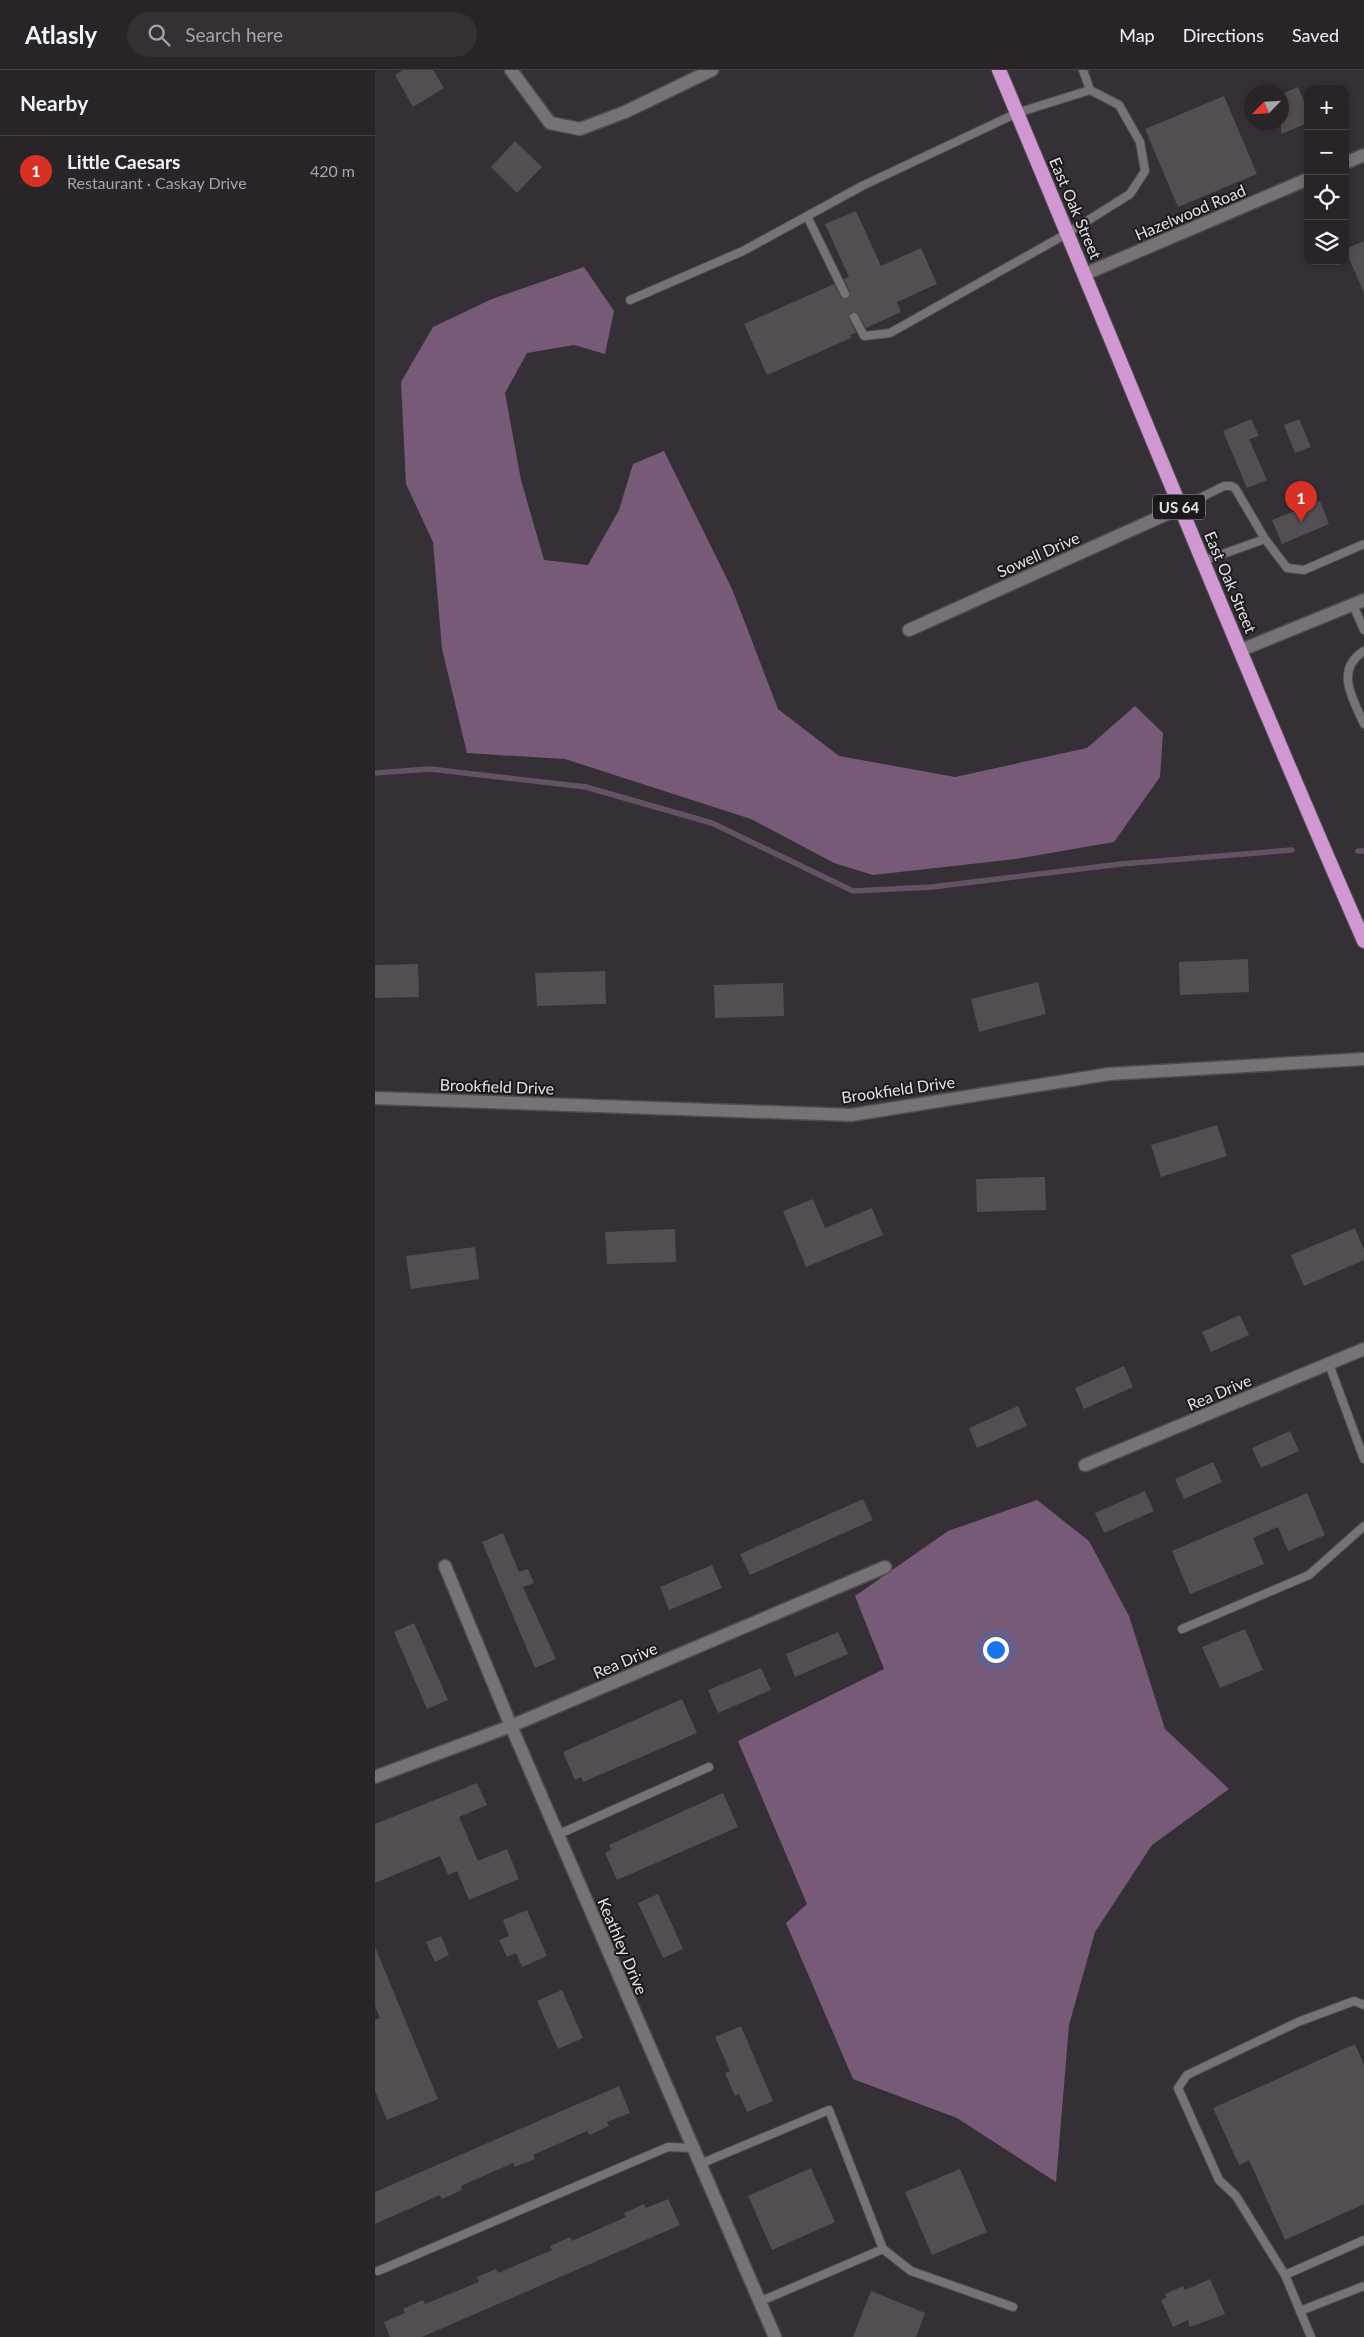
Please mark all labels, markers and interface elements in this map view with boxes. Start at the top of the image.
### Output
search box [127,12,477,57]
text: Atlasly [25,20,97,49]
icon: search [145,21,173,49]
text: Search here [185,23,283,46]
text: Map [1119,24,1155,46]
text: Directions [1183,24,1264,46]
text: Saved [1292,24,1339,46]
north arrow [1244,85,1289,130]
map controls [1304,85,1349,265]
button: + [1304,85,1349,130]
text: Nearby [20,90,88,115]
button: − [1304,130,1349,175]
text: Little Caesars [67,150,180,173]
street label: East Oak Street [1046,154,1106,262]
text: 1 [31,161,41,180]
text: 420 m [310,161,355,180]
text: Restaurant · Caskay Drive [67,173,247,192]
button: locate [1304,175,1349,220]
street label: Hazelwood Road [1132,180,1248,244]
button: layers [1304,220,1349,265]
pin: 1 [1285,481,1317,522]
road number: US 64 [1153,494,1205,520]
street label: Sowell Drive [994,527,1082,581]
street label: East Oak Street [1201,528,1261,636]
street label: Brookfield Drive [840,1072,956,1106]
street label: Brookfield Drive [439,1075,555,1097]
street label: Rea Drive [1184,1370,1254,1414]
your location [983,1637,1009,1663]
street label: Rea Drive [590,1638,660,1682]
street label: Keathley Drive [594,1895,652,1997]

